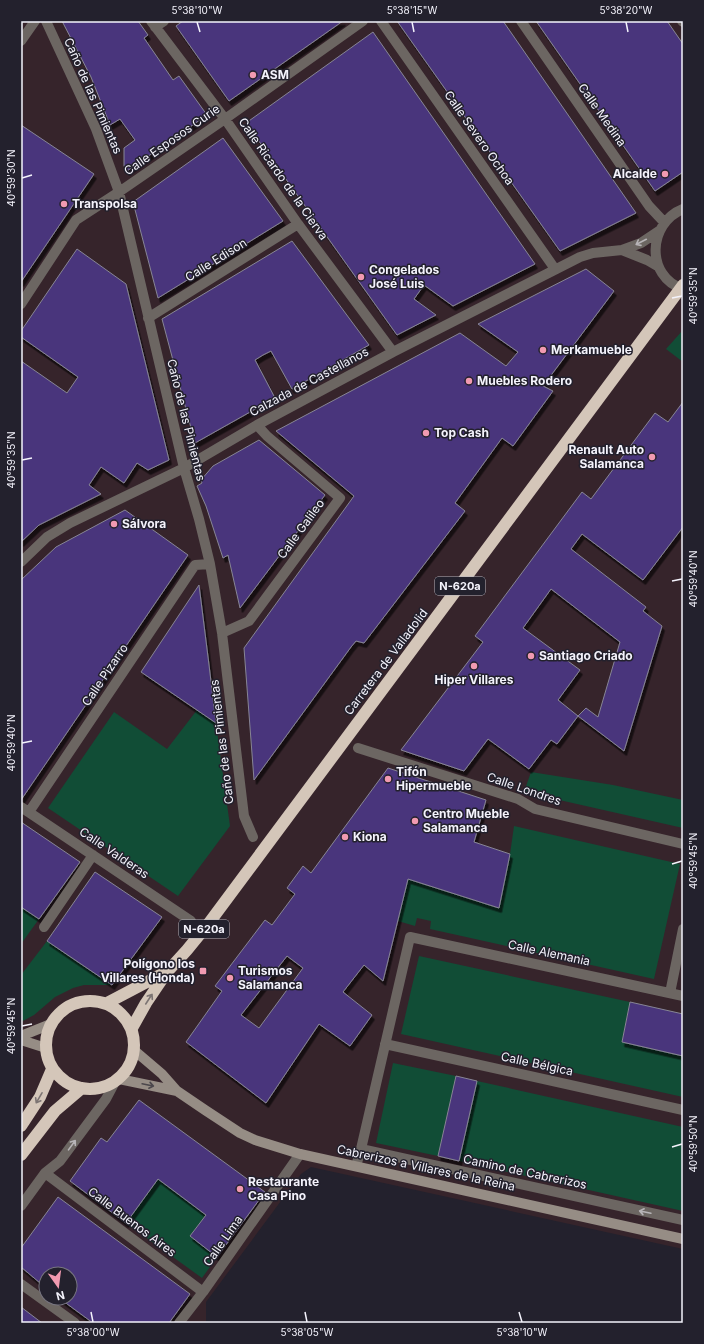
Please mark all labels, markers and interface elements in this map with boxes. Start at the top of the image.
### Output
text: 5°38'10"W [172,4,223,16]
text: 5°38'15"W [387,4,437,16]
text: 5°38'20"W [600,4,653,16]
street label: Caño de las Pimientas [61,35,126,156]
place label: ASM [261,67,289,82]
marker: ASM [248,70,258,80]
street label: Calle Medina [575,80,630,149]
street label: Calle Severo Ochoa [441,88,518,188]
street label: Calle Esposos Curie [121,101,222,178]
street label: Calle Ricardo de la Cierva [235,115,331,243]
text: 40°59'30"N [5,149,17,207]
place label: Alcalde [613,166,657,181]
marker: Alcalde [660,169,670,179]
place label: Transpolsa [72,196,137,211]
marker: Transpolsa [59,199,69,209]
street label: Calle Edison [182,235,249,284]
one-way arrow [635,239,647,246]
place label: Congelados José Luis [369,262,440,291]
text: 40°59'35"N [687,267,699,325]
marker: Congelados José Luis [356,272,366,282]
place label: Merkamueble [551,342,632,357]
street label: Calzada de Castellanos [247,344,371,419]
marker: Merkamueble [538,345,548,355]
street label: Caño de las Pimientas [164,357,209,483]
place label: Muebles Rodero [477,373,572,388]
marker: Muebles Rodero [464,376,474,386]
place label: Top Cash [434,425,489,440]
marker: Top Cash [421,428,431,438]
text: 40°59'35"N [5,431,17,489]
place label: Renault Auto Salamanca [568,442,644,471]
marker: Renault Auto Salamanca [647,452,657,462]
street label: Calle Galileo [274,496,327,562]
place label: Sálvora [122,516,166,531]
marker: Sálvora [109,519,119,529]
text: 40°59'40"N [687,551,699,607]
road number: N-620a [435,577,485,595]
street label: Carretera de Valladolid [341,606,431,718]
street label: Calle Pizarro [78,641,131,709]
place label: Santiago Criado [539,648,633,663]
marker: Santiago Criado [526,651,536,661]
marker: Hiper Villares [469,661,479,671]
place label: Hiper Villares [435,672,514,687]
street label: Caño de las Pimientas [206,679,237,805]
text: 40°59'40"N [5,715,17,771]
place label: Tifón Hipermueble [396,764,471,793]
street label: Calle Londres [485,769,563,808]
marker: Tifón Hipermueble [383,774,393,784]
place label: Centro Mueble Salamanca [423,806,509,835]
marker: Centro Mueble Salamanca [410,816,420,826]
street label: Calle Valderas [77,824,152,881]
place label: Kiona [353,829,387,844]
marker: Kiona [340,832,350,842]
text: 40°59'45"N [687,833,699,889]
road number: N-620a [179,920,229,938]
street label: Calle Alemania [507,936,592,969]
place label: Polígono los Villares (Honda) [101,956,195,985]
place label: Turismos Salamanca [238,963,303,992]
marker: Polígono los Villares (Honda) [198,966,208,976]
marker: Turismos Salamanca [225,973,235,983]
one-way arrow [145,994,153,1005]
text: 40°59'45"N [5,998,17,1054]
street label: Calle Bélgica [500,1049,575,1078]
one-way arrow [141,1081,154,1089]
one-way arrow [34,1092,42,1104]
text: 40°59'50"N [687,1115,699,1173]
one-way arrow [68,1139,76,1150]
street label: Cabrerizos a Villares de la Reina [336,1141,517,1194]
street label: Camino de Cabrerizos [462,1151,588,1192]
place label: Restaurante Casa Pino [248,1174,319,1203]
street label: Calle Buenos Aires [85,1184,179,1260]
marker: Restaurante Casa Pino [235,1184,245,1194]
one-way arrow [639,1207,652,1215]
street label: Calle Lima [200,1212,246,1269]
north arrow [38,1266,78,1306]
text: N [55,1288,66,1304]
text: 5°38'00"W [66,1326,120,1338]
text: 5°38'05"W [281,1326,334,1338]
text: 5°38'10"W [497,1326,548,1338]

